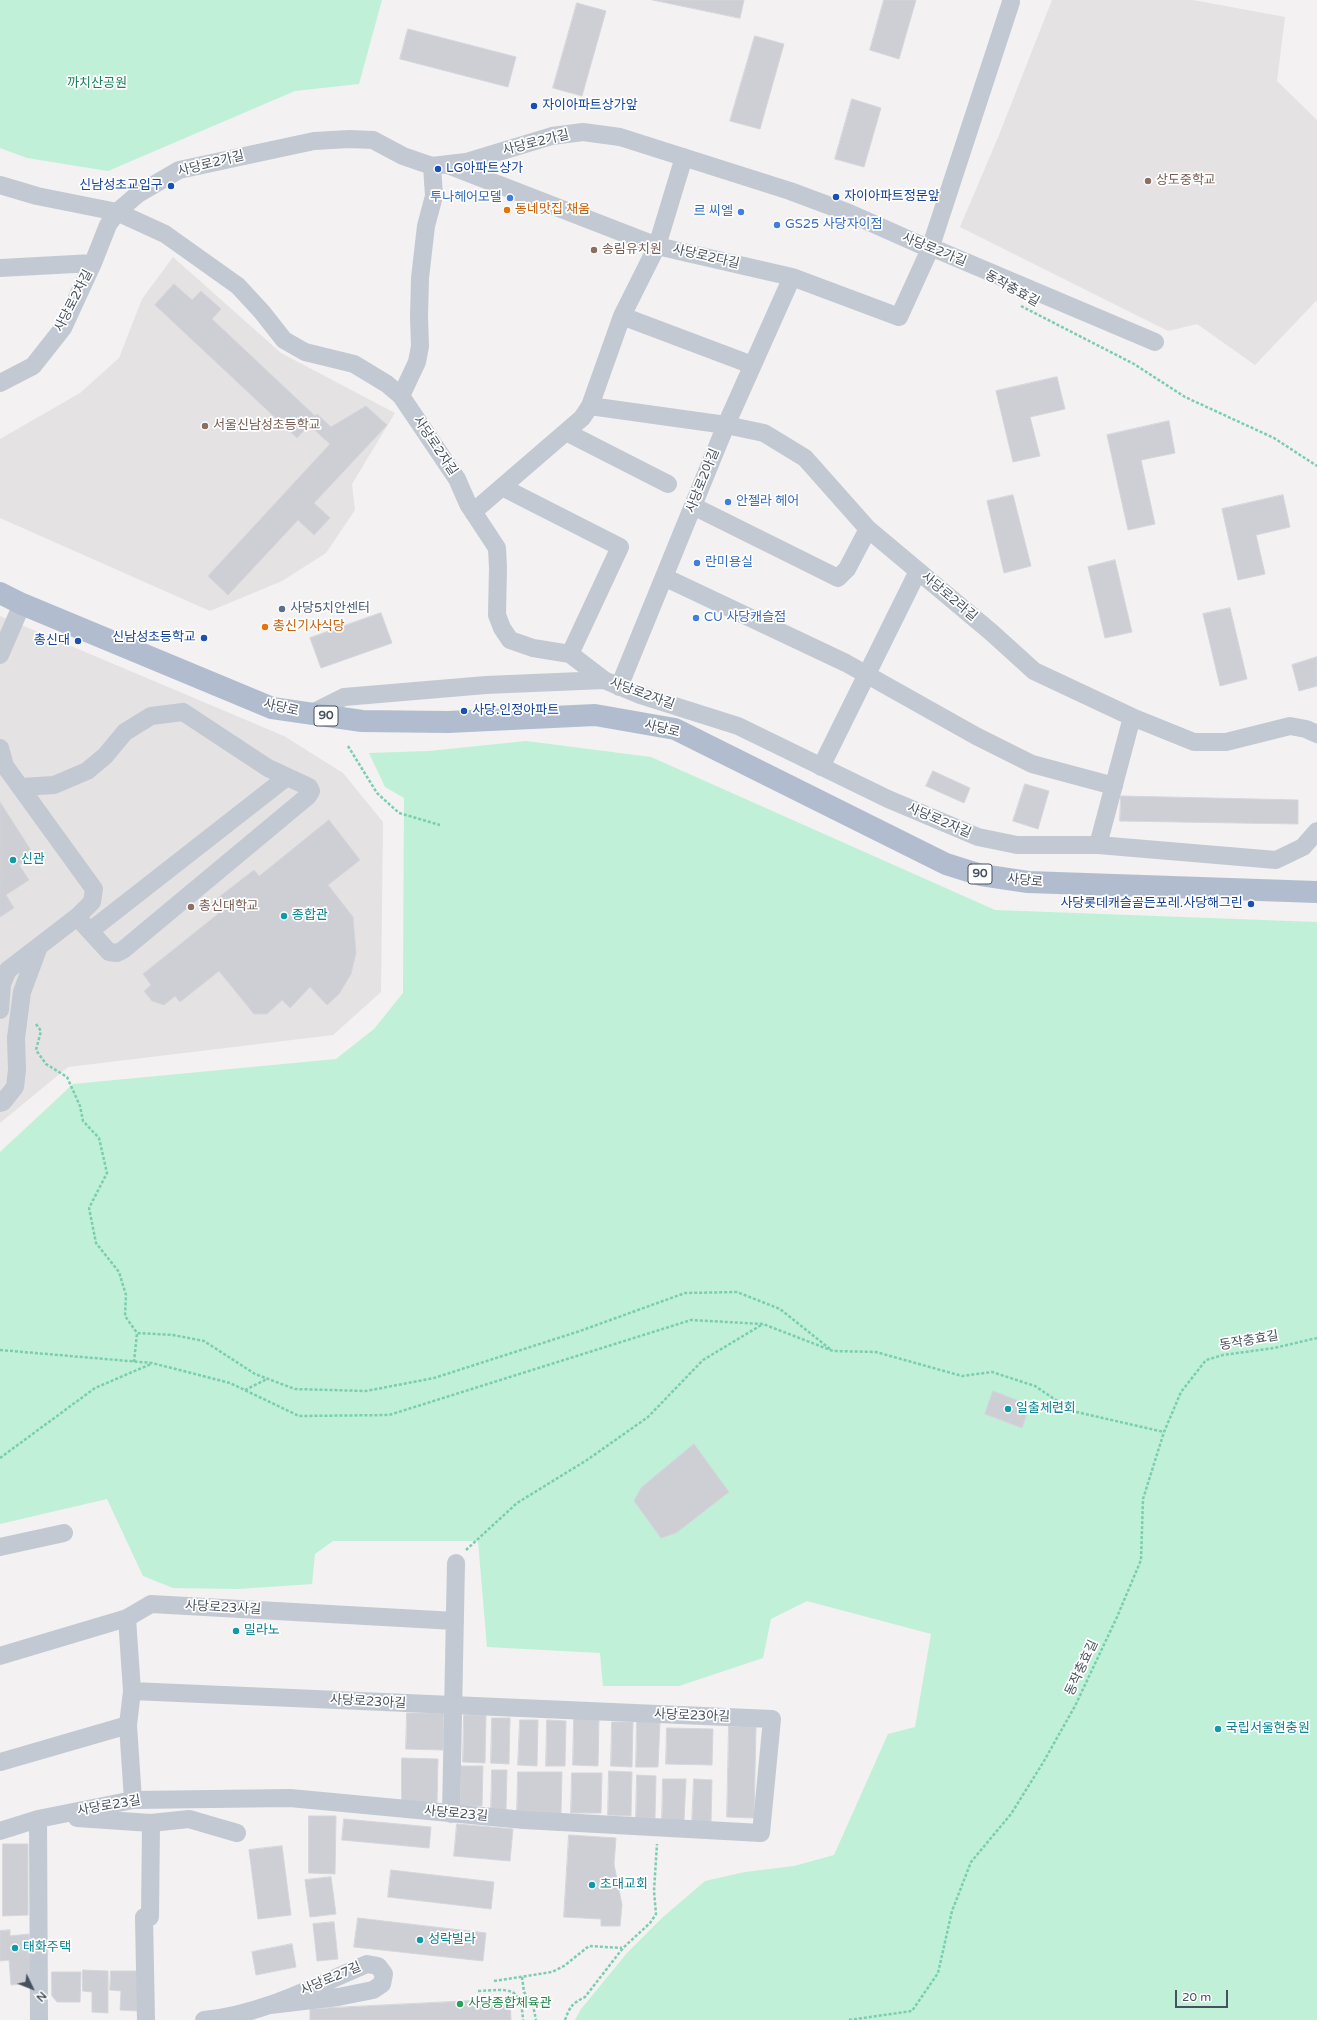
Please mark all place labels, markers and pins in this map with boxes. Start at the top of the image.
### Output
place label: 자이아파트상가앞 [542,98,638,114]
marker: 자이아파트상가앞 [529,101,539,111]
place label: LG아파트상가 [446,161,523,177]
marker: LG아파트상가 [433,164,443,174]
place label: 상도중학교 [1156,173,1216,189]
marker: 상도중학교 [1143,176,1153,186]
place label: 신남성초교입구 [79,178,163,194]
marker: 신남성초교입구 [166,181,176,191]
place label: 자이아파트정문앞 [844,189,940,205]
place label: 투나헤어모델 [430,190,502,206]
marker: 자이아파트정문앞 [831,192,841,202]
marker: 투나헤어모델 [505,193,515,203]
place label: 동네맛집 채움 [515,202,590,218]
place label: 르 씨엘 [694,204,733,220]
marker: 동네맛집 채움 [502,205,512,215]
marker: 르 씨엘 [736,207,746,217]
place label: GS25 사당자이점 [785,217,882,233]
marker: GS25 사당자이점 [772,220,782,230]
place label: 송림유치원 [602,242,662,258]
marker: 송림유치원 [589,245,599,255]
place label: 서울신남성초등학교 [213,418,321,434]
marker: 서울신남성초등학교 [200,421,210,431]
place label: 안젤라 헤어 [736,494,799,510]
marker: 안젤라 헤어 [723,497,733,507]
place label: 란미용실 [705,555,753,571]
marker: 란미용실 [692,558,702,568]
place label: 사당5치안센터 [290,601,370,617]
marker: 사당5치안센터 [277,604,287,614]
place label: CU 사당캐슬점 [704,610,786,626]
marker: CU 사당캐슬점 [691,613,701,623]
place label: 총신기사식당 [273,619,345,635]
marker: 총신기사식당 [260,622,270,632]
place label: 신남성초등학교 [112,630,196,646]
place label: 총신대 [34,633,70,649]
marker: 신남성초등학교 [199,633,209,643]
marker: 총신대 [73,636,83,646]
place label: 사당.인정아파트 [472,703,559,719]
marker: 사당.인정아파트 [459,706,469,716]
place label: 신관 [21,852,45,868]
marker: 신관 [8,855,18,865]
place label: 사당롯데캐슬골든포레.사당해그린 [1060,896,1243,912]
place label: 총신대학교 [199,899,259,915]
marker: 사당롯데캐슬골든포레.사당해그린 [1246,899,1256,909]
marker: 총신대학교 [186,902,196,912]
place label: 종합관 [292,908,328,924]
marker: 종합관 [279,911,289,921]
place label: 일출체련회 [1016,1401,1076,1417]
marker: 일출체련회 [1003,1404,1013,1414]
place label: 밀라노 [244,1623,280,1639]
marker: 밀라노 [231,1626,241,1636]
place label: 국립서울현충원 [1226,1721,1310,1737]
marker: 국립서울현충원 [1213,1724,1223,1734]
place label: 초대교회 [600,1877,648,1893]
marker: 초대교회 [587,1880,597,1890]
place label: 성락빌라 [428,1932,476,1948]
marker: 성락빌라 [415,1935,425,1945]
place label: 태화주택 [23,1940,71,1956]
marker: 태화주택 [10,1943,20,1953]
place label: 사당종합체육관 [468,1996,552,2012]
marker: 사당종합체육관 [455,1999,465,2009]

